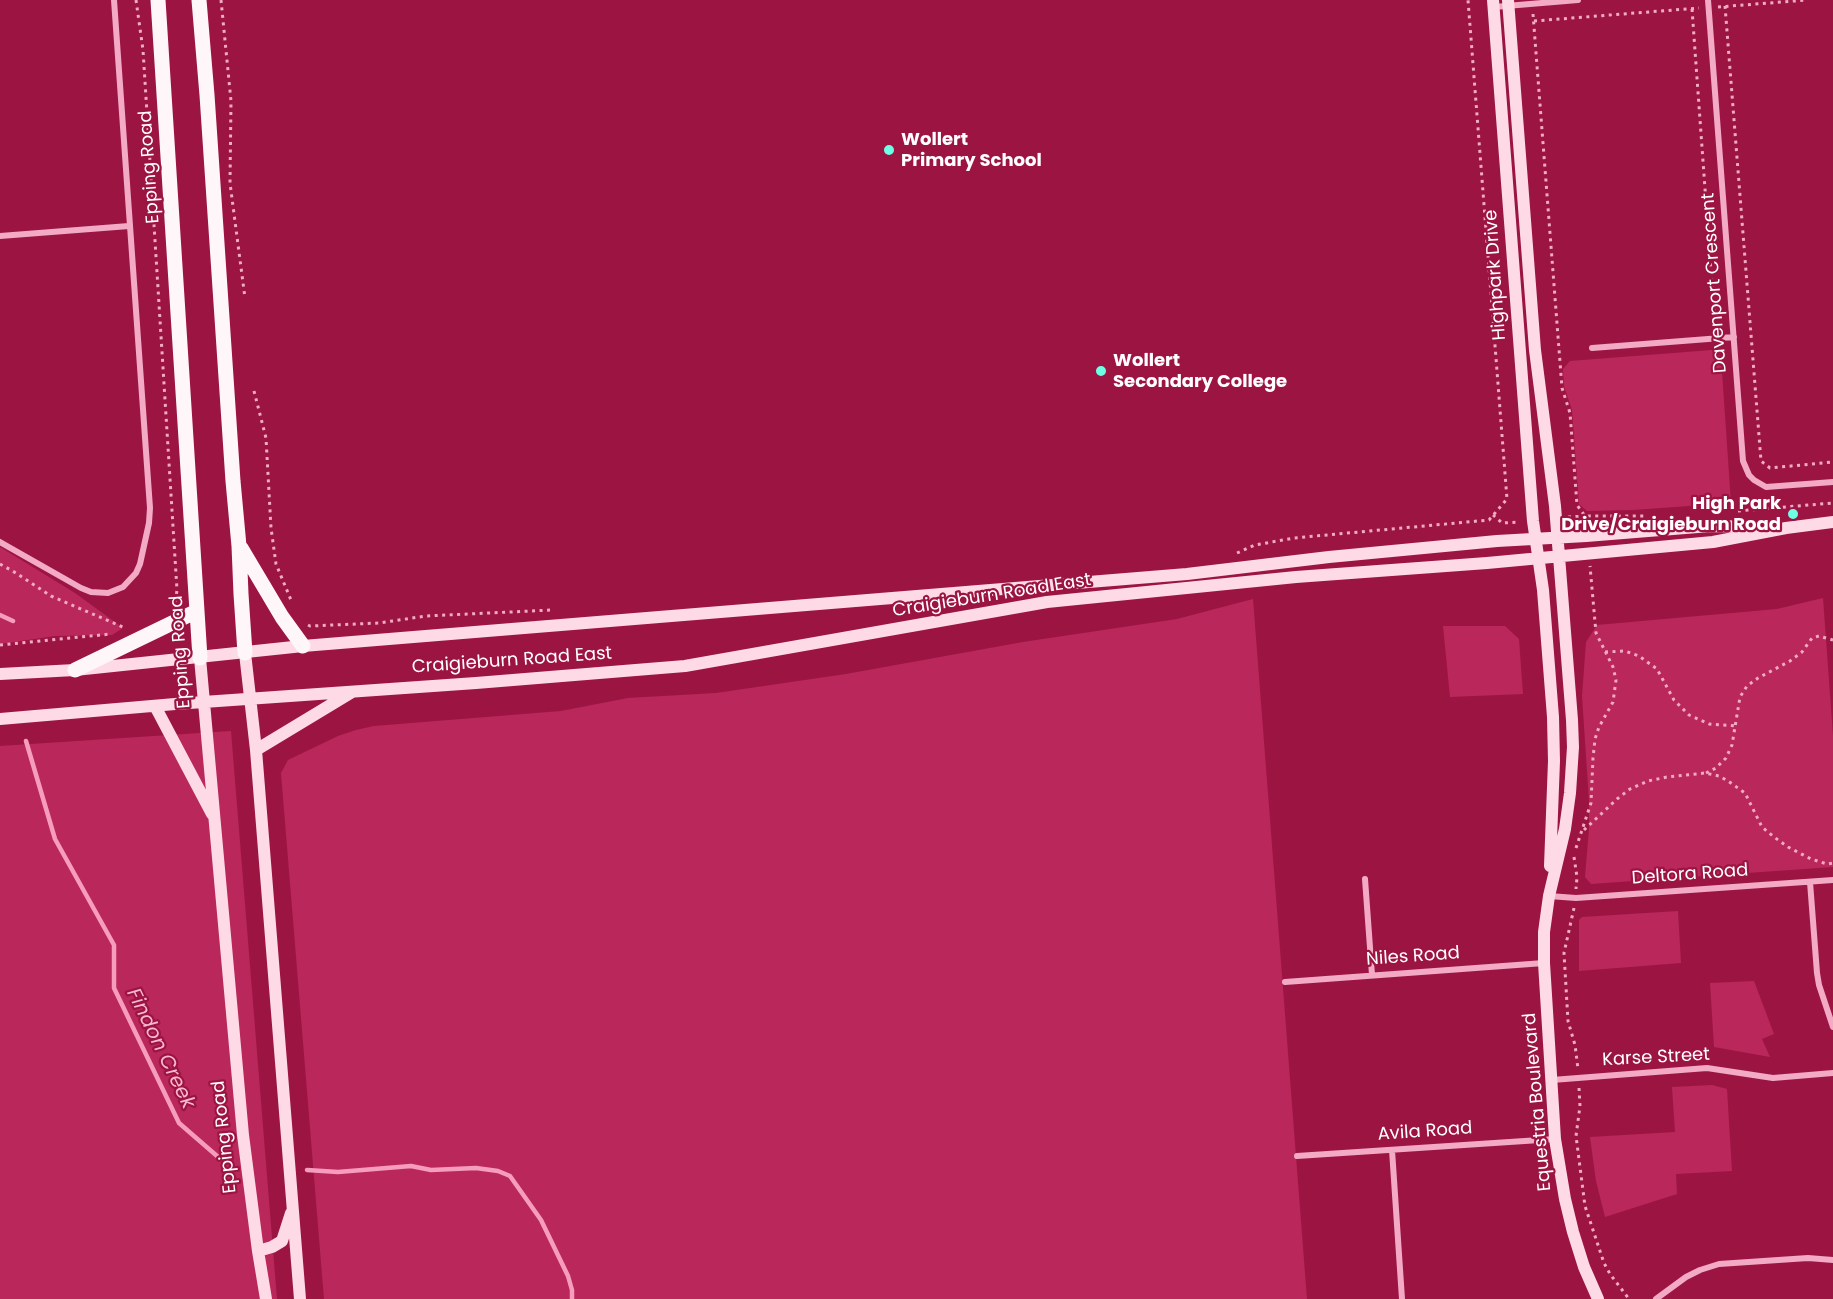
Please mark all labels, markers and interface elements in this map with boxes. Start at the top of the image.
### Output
street label: Epping Road [135,110,165,224]
place label: Wollert Primary School [901,129,1042,172]
marker: Wollert Primary School [882,143,896,157]
street label: Davenport Crescent [1698,192,1732,374]
street label: Highpark Drive [1481,209,1511,341]
place label: Wollert Secondary College [1113,350,1287,392]
marker: Wollert Secondary College [1094,364,1108,378]
place label: High Park Drive/Craigieburn Road [1561,493,1781,536]
marker: High Park Drive/Craigieburn Road [1786,507,1800,521]
street label: Craigieburn Road East [891,570,1093,622]
street label: Epping Road [166,595,196,709]
street label: Craigieburn Road East [411,643,613,679]
street label: Deltora Road [1631,860,1749,890]
street label: Niles Road [1366,943,1460,971]
water label: Findon Creek [121,985,199,1113]
street label: Equestria Boulevard [1519,1012,1557,1192]
street label: Karse Street [1602,1044,1710,1072]
street label: Epping Road [208,1080,242,1194]
street label: Avila Road [1377,1118,1473,1146]

